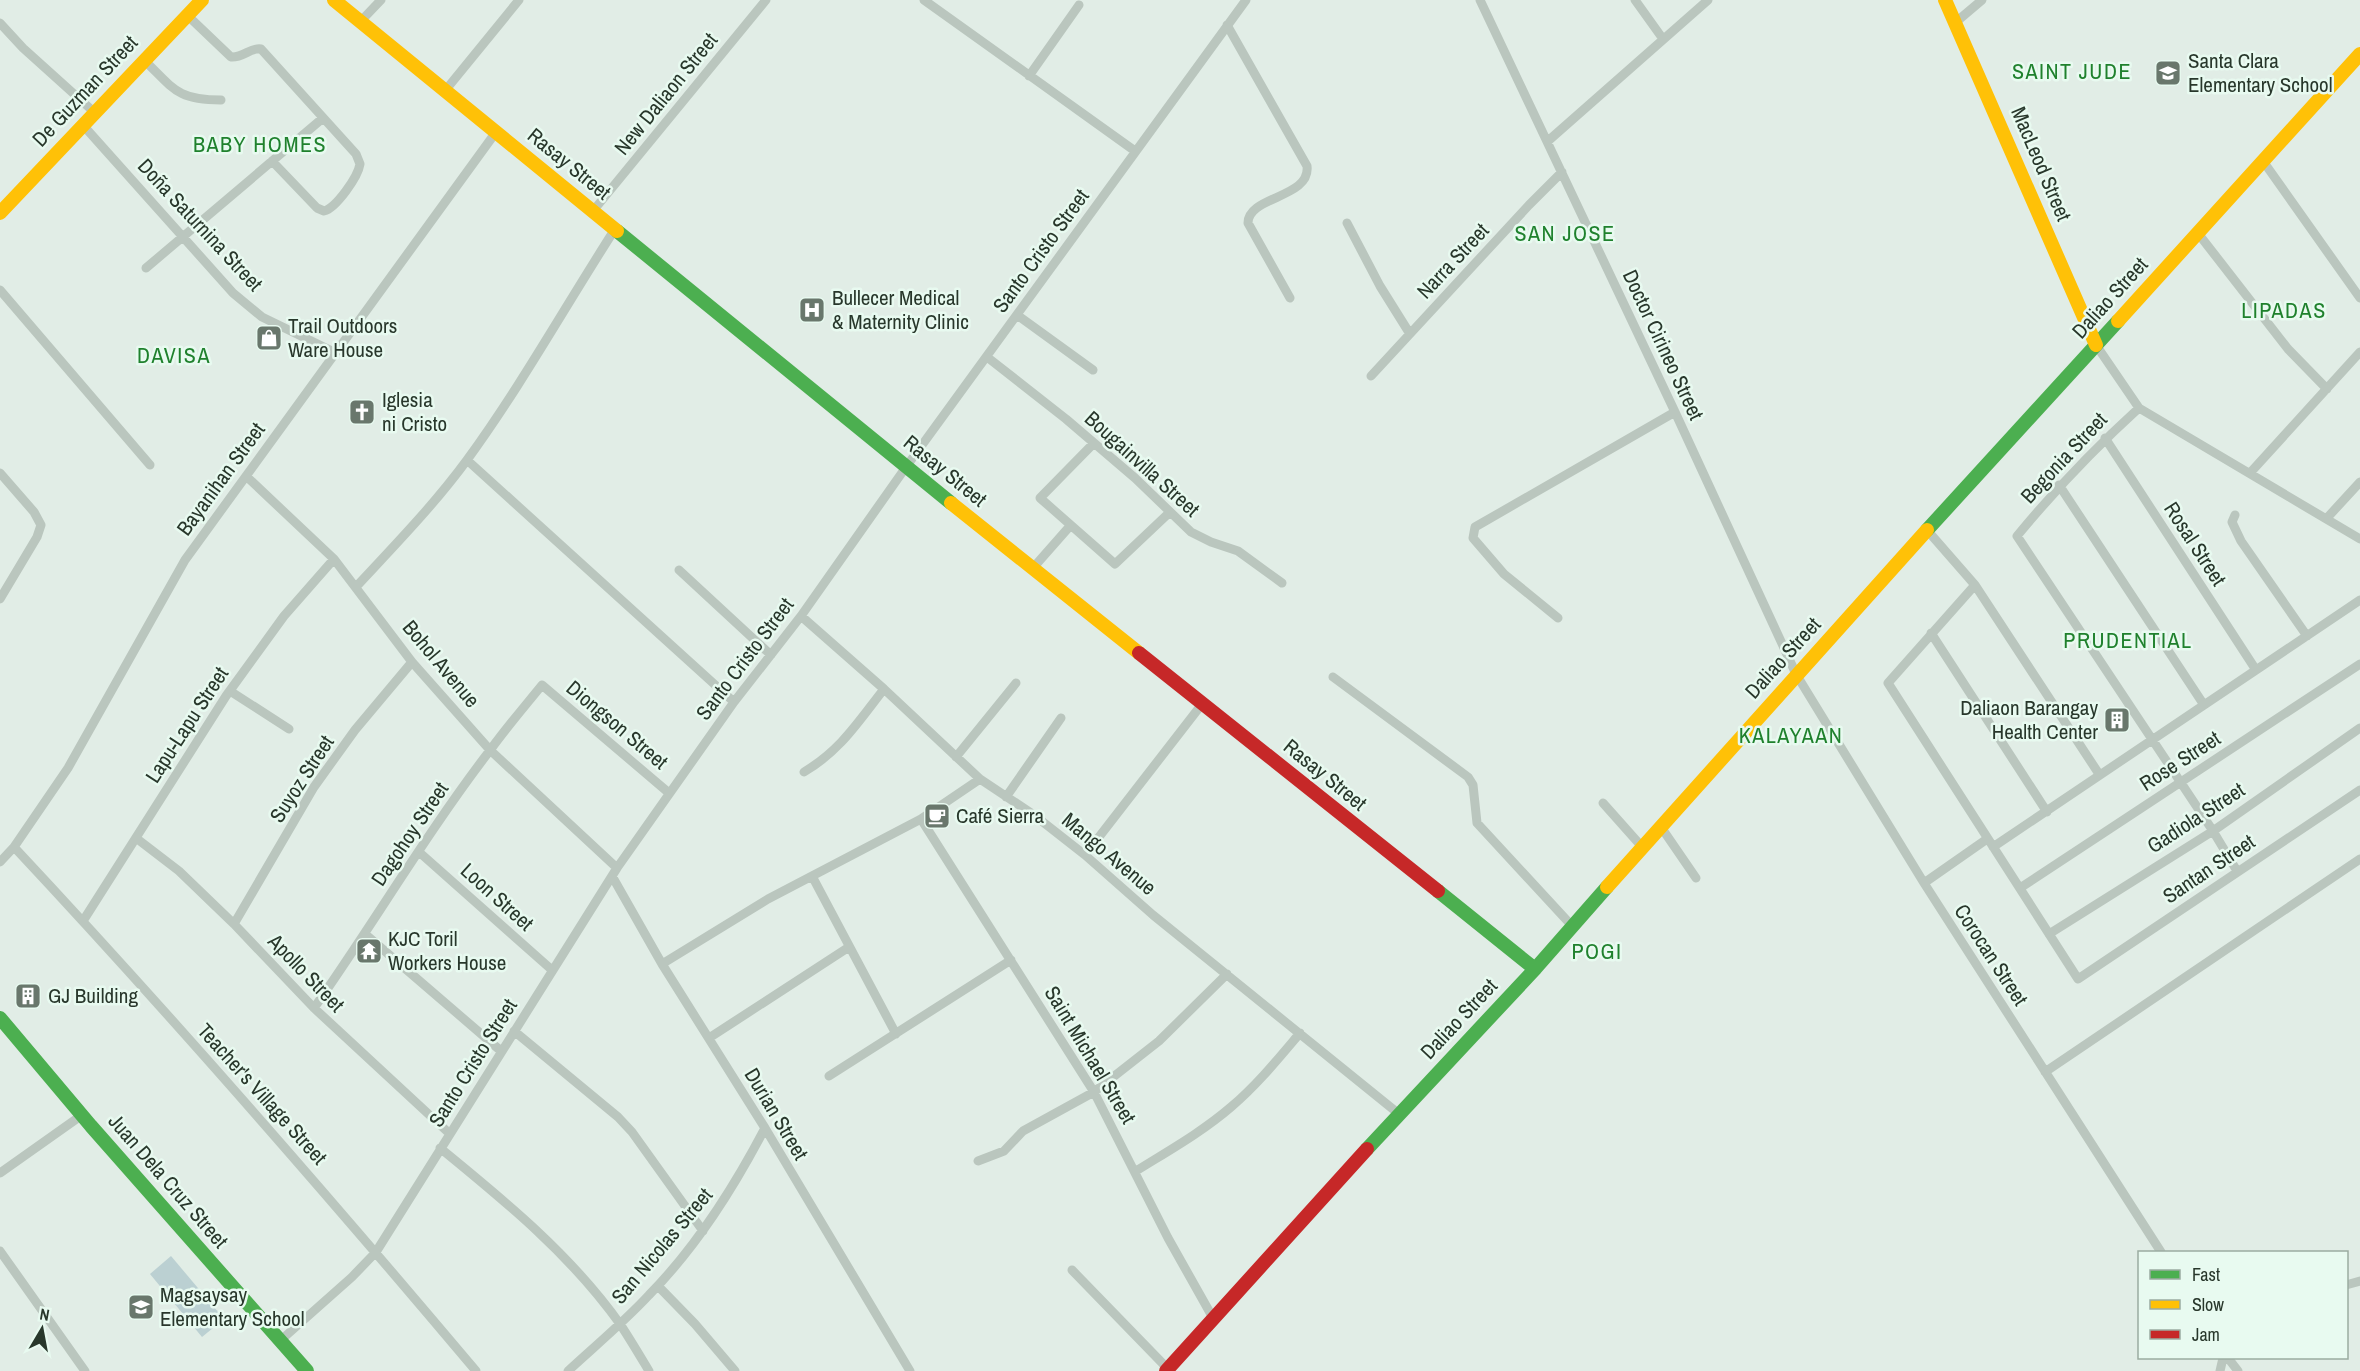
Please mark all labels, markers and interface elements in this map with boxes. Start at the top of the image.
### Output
street label: New Daliaon Street [607,26,724,161]
street label: De Guzman Street [25,28,144,153]
place label: Santa Clara Elementary School [2188,46,2333,99]
district label: SAINT JUDE [2012,56,2132,86]
school or university icon: Santa Clara Elementary School [2153,58,2183,88]
street label: MacLeod Street [2004,102,2079,226]
street label: Rasay Street [522,121,617,206]
district label: BABY HOMES [193,129,327,159]
street label: Doña Saturnina Street [131,152,270,297]
street label: Santo Cristo Street [986,183,1095,318]
street label: Narra Street [1410,216,1495,305]
district label: SAN JOSE [1514,218,1616,248]
street label: Daliao Street [2065,250,2154,345]
street label: Doctor Cirineo Street [1616,265,1711,425]
place label: Bullecer Medical & Maternity Clinic [832,283,969,336]
hospital icon: Bullecer Medical & Maternity Clinic [797,295,827,325]
district label: LIPADAS [2241,295,2327,325]
place label: Trail Outdoors Ware House [288,311,397,364]
shop icon: Trail Outdoors Ware House [254,323,284,353]
district label: DAVISA [137,340,211,370]
place label: Iglesia ni Cristo [382,385,447,438]
church icon: Iglesia ni Cristo [347,397,377,427]
street label: Bougainvilla Street [1079,404,1206,523]
street label: Begonia Street [2014,406,2114,510]
street label: Bayanihan Street [170,416,272,541]
street label: Rasay Street [898,428,993,513]
street label: Rosal Street [2157,496,2233,592]
street label: Santo Cristo Street [689,591,800,726]
street label: Daliao Street [1738,610,1827,705]
street label: Bohol Avenue [396,614,487,714]
district label: PRUDENTIAL [2063,625,2193,655]
street label: Lapu-Lapu Street [138,661,235,788]
street label: Diongson Street [560,674,674,776]
place label: Daliaon Barangay Health Center [1960,693,2098,746]
building icon: Daliaon Barangay Health Center [2102,705,2132,735]
district label: KALAYAAN [1739,720,1843,750]
street label: Rose Street [2134,724,2226,798]
street label: Suyoz Street [263,729,341,828]
street label: Rasay Street [1278,732,1373,817]
street label: Gadiola Street [2141,775,2250,860]
street label: Dagohoy Street [364,776,455,891]
cafe icon: Café Sierra [922,801,952,831]
place label: Café Sierra [956,801,1044,830]
street label: Mango Avenue [1056,806,1163,902]
street label: Santan Street [2157,827,2261,910]
street label: Loon Street [455,856,540,937]
street label: Corocan Street [1948,898,2035,1011]
place label: KJC Toril Workers House [388,924,506,977]
street label: Apollo Street [261,926,351,1018]
temple icon: KJC Toril Workers House [354,936,384,966]
district label: POGI [1571,936,1623,966]
street label: Daliao Street [1414,972,1504,1065]
street label: Saint Michael Street [1038,980,1143,1129]
building icon: GJ Building [13,981,43,1011]
place label: GJ Building [48,981,138,1010]
street label: Santo Cristo Street [421,993,524,1133]
street label: Teacher's Village Street [191,1017,334,1171]
street label: Durian Street [738,1062,815,1165]
street label: Juan Dela Cruz Street [102,1107,235,1254]
street label: San Nicolas Street [604,1181,719,1310]
legend [2138,1251,2348,1359]
text: Fast [2192,1262,2220,1287]
place label: Magsaysay Elementary School [160,1280,305,1333]
school or university icon: Magsaysay Elementary School [126,1292,156,1322]
text: Slow [2192,1292,2224,1317]
north arrow [12,1299,72,1359]
text: N [38,1303,51,1326]
text: Jam [2192,1322,2220,1347]

